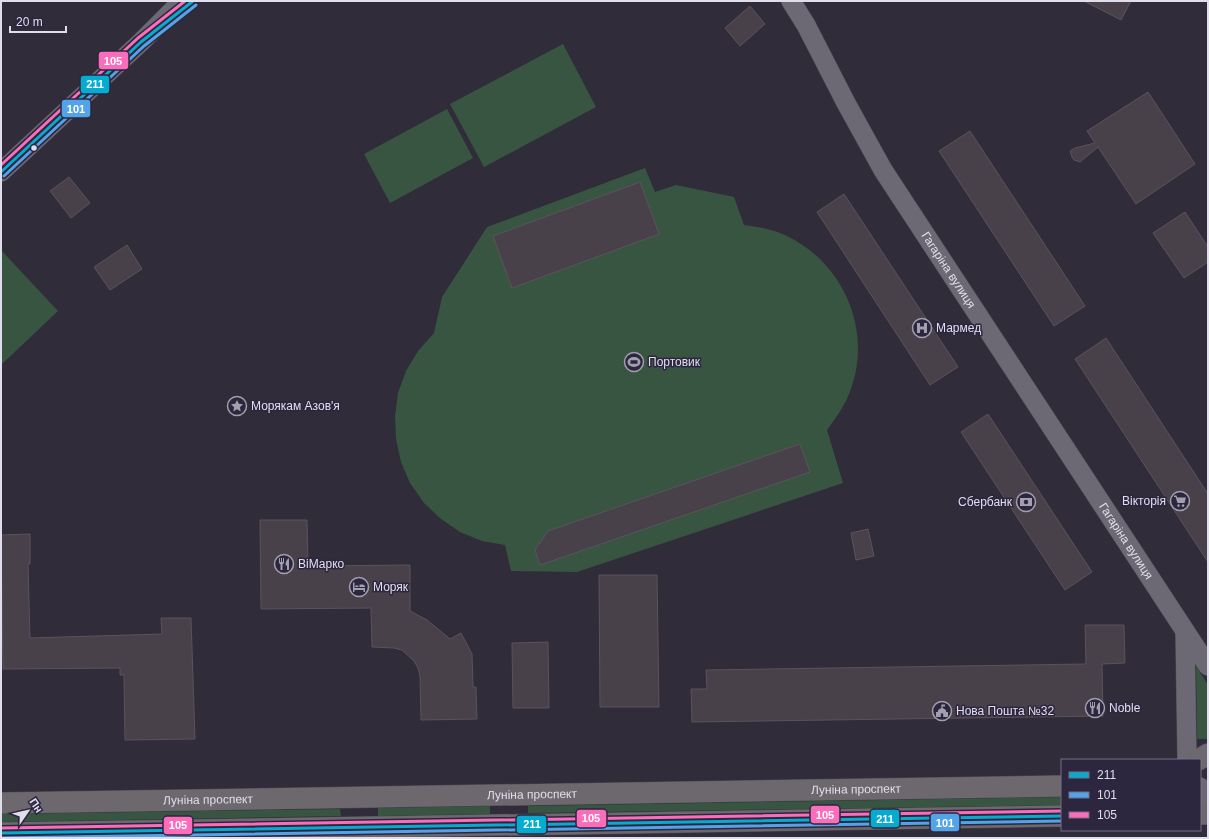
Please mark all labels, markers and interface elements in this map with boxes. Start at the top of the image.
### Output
scale bar [10,8,66,34]
text: 20 m [16,15,43,29]
line badge: 105 [98,51,129,70]
text: 105 [104,55,122,67]
line badge: 211 [80,75,110,94]
text: 211 [86,78,104,90]
line badge: 101 [61,99,91,118]
text: 101 [67,103,85,115]
unlabelled marker [29,143,39,153]
street label: Гагаріна вулиця [918,229,979,311]
hospital icon: Мармед [911,317,933,339]
place label: Мармед [936,321,981,335]
sports icon: Портовик [623,351,645,373]
place label: Портовик [648,355,701,369]
place icon: Морякам Азов'я [226,395,248,417]
place label: Морякам Азов'я [251,399,340,413]
supermarket icon: Вікторія [1169,490,1191,512]
bank icon: Сбербанк [1015,491,1037,513]
place label: Вікторія [1122,494,1166,508]
place label: Сбербанк [958,495,1013,509]
street label: Гагаріна вулиця [1096,500,1156,582]
restaurant icon: ВіМарко [273,553,295,575]
place label: ВіМарко [298,557,345,571]
hotel icon: Моряк [348,576,370,598]
place label: Моряк [373,580,409,594]
restaurant icon: Noble [1084,697,1106,719]
public building icon: Нова Пошта №32 [931,700,953,722]
place label: Noble [1109,701,1141,715]
place label: Нова Пошта №32 [956,704,1054,718]
legend [1061,759,1201,831]
text: 211 [1097,768,1116,782]
street label: Луніна проспект [811,782,901,797]
street label: Луніна проспект [487,787,578,802]
text: 101 [1097,788,1117,802]
north arrow [8,791,48,831]
street label: Луніна проспект [163,792,254,807]
text: Пн [27,796,45,815]
line badge: 105 [810,805,840,824]
text: 105 [1097,808,1117,822]
line badge: 105 [576,809,607,828]
text: 105 [816,809,834,821]
line badge: 211 [870,809,900,828]
text: 105 [582,812,600,824]
text: 211 [876,813,894,825]
line badge: 101 [930,813,960,832]
line badge: 211 [516,815,547,834]
line badge: 105 [163,816,193,835]
text: 101 [936,817,954,829]
text: 211 [523,818,541,830]
text: 105 [169,819,187,831]

